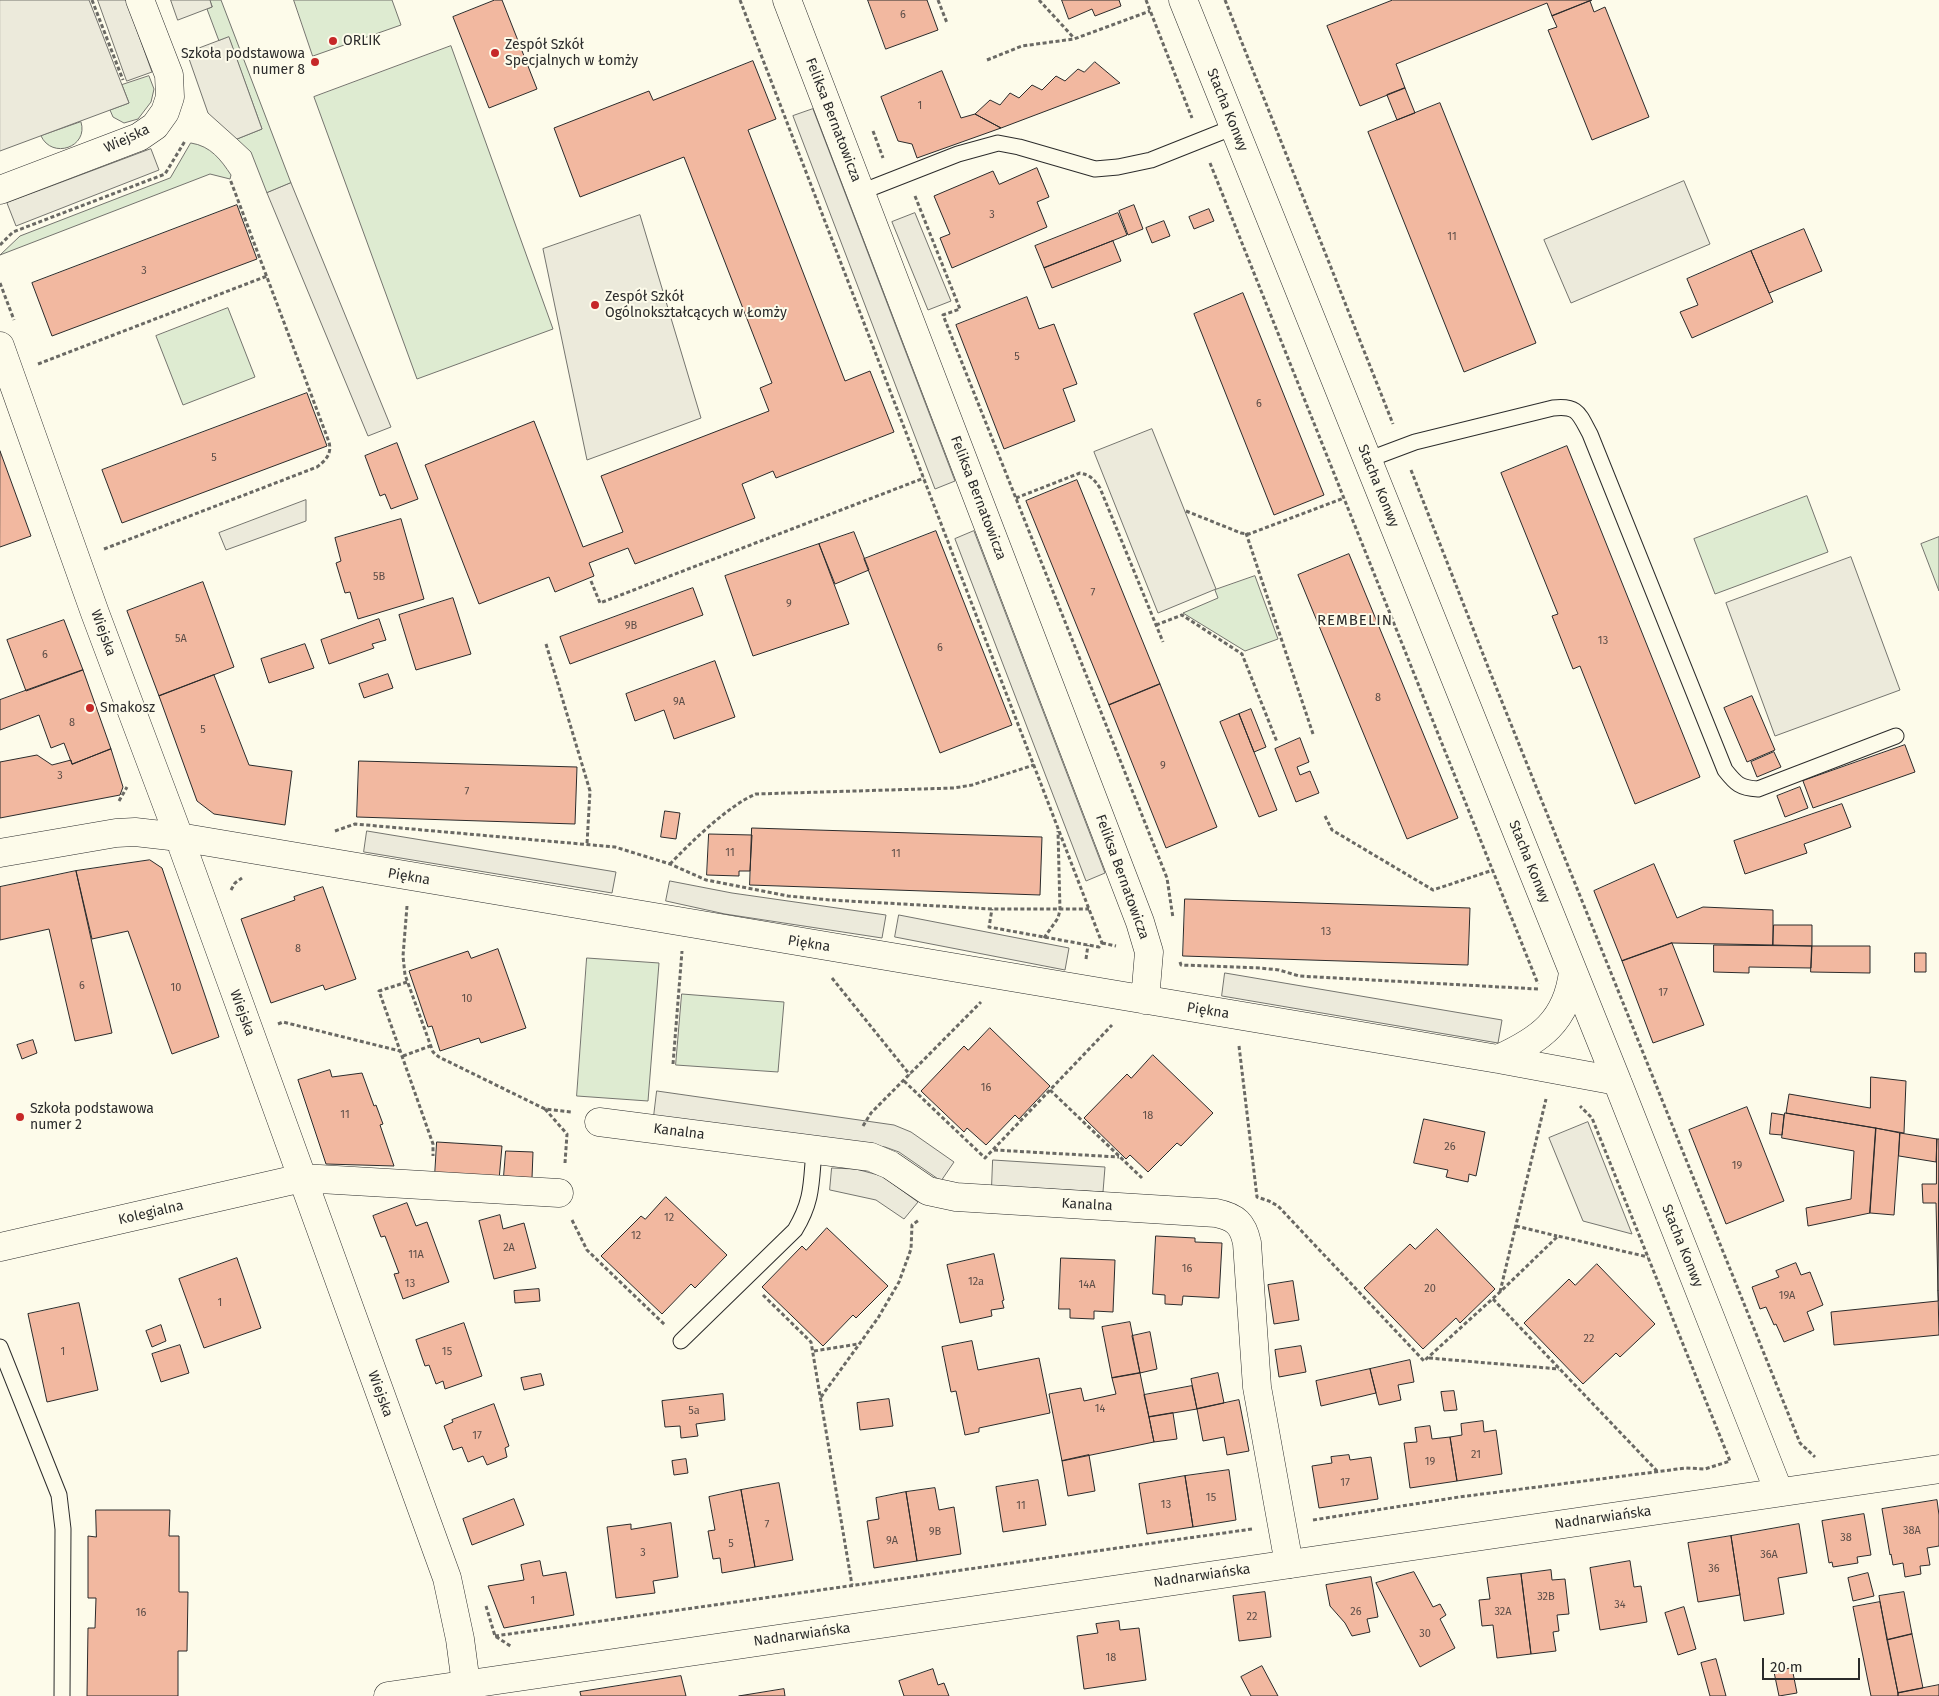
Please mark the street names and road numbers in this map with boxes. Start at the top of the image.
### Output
street label: Feliksa Bernatowicza [802,56,864,184]
street label: Stacha Konwy [1203,66,1251,154]
street label: Wiejska [102,121,152,157]
street label: Feliksa Bernatowicza [947,434,1009,562]
street label: Stacha Konwy [1354,442,1402,530]
street label: Wiejska [87,607,119,659]
street label: Feliksa Bernatowicza [1092,812,1152,942]
street label: Stacha Konwy [1505,818,1553,906]
street label: Piękna [387,865,431,889]
street label: Piękna [787,932,831,956]
street label: Wiejska [226,987,258,1039]
street label: Piękna [1186,999,1230,1023]
street label: Kanalna [652,1121,706,1143]
street label: Kanalna [1061,1195,1113,1215]
street label: Kolegialna [117,1197,185,1229]
street label: Stacha Konwy [1658,1202,1706,1290]
street label: Wiejska [364,1368,396,1420]
street label: Nadnarwiańska [1553,1503,1653,1533]
street label: Nadnarwiańska [1152,1561,1252,1591]
street label: Nadnarwiańska [752,1620,852,1650]

